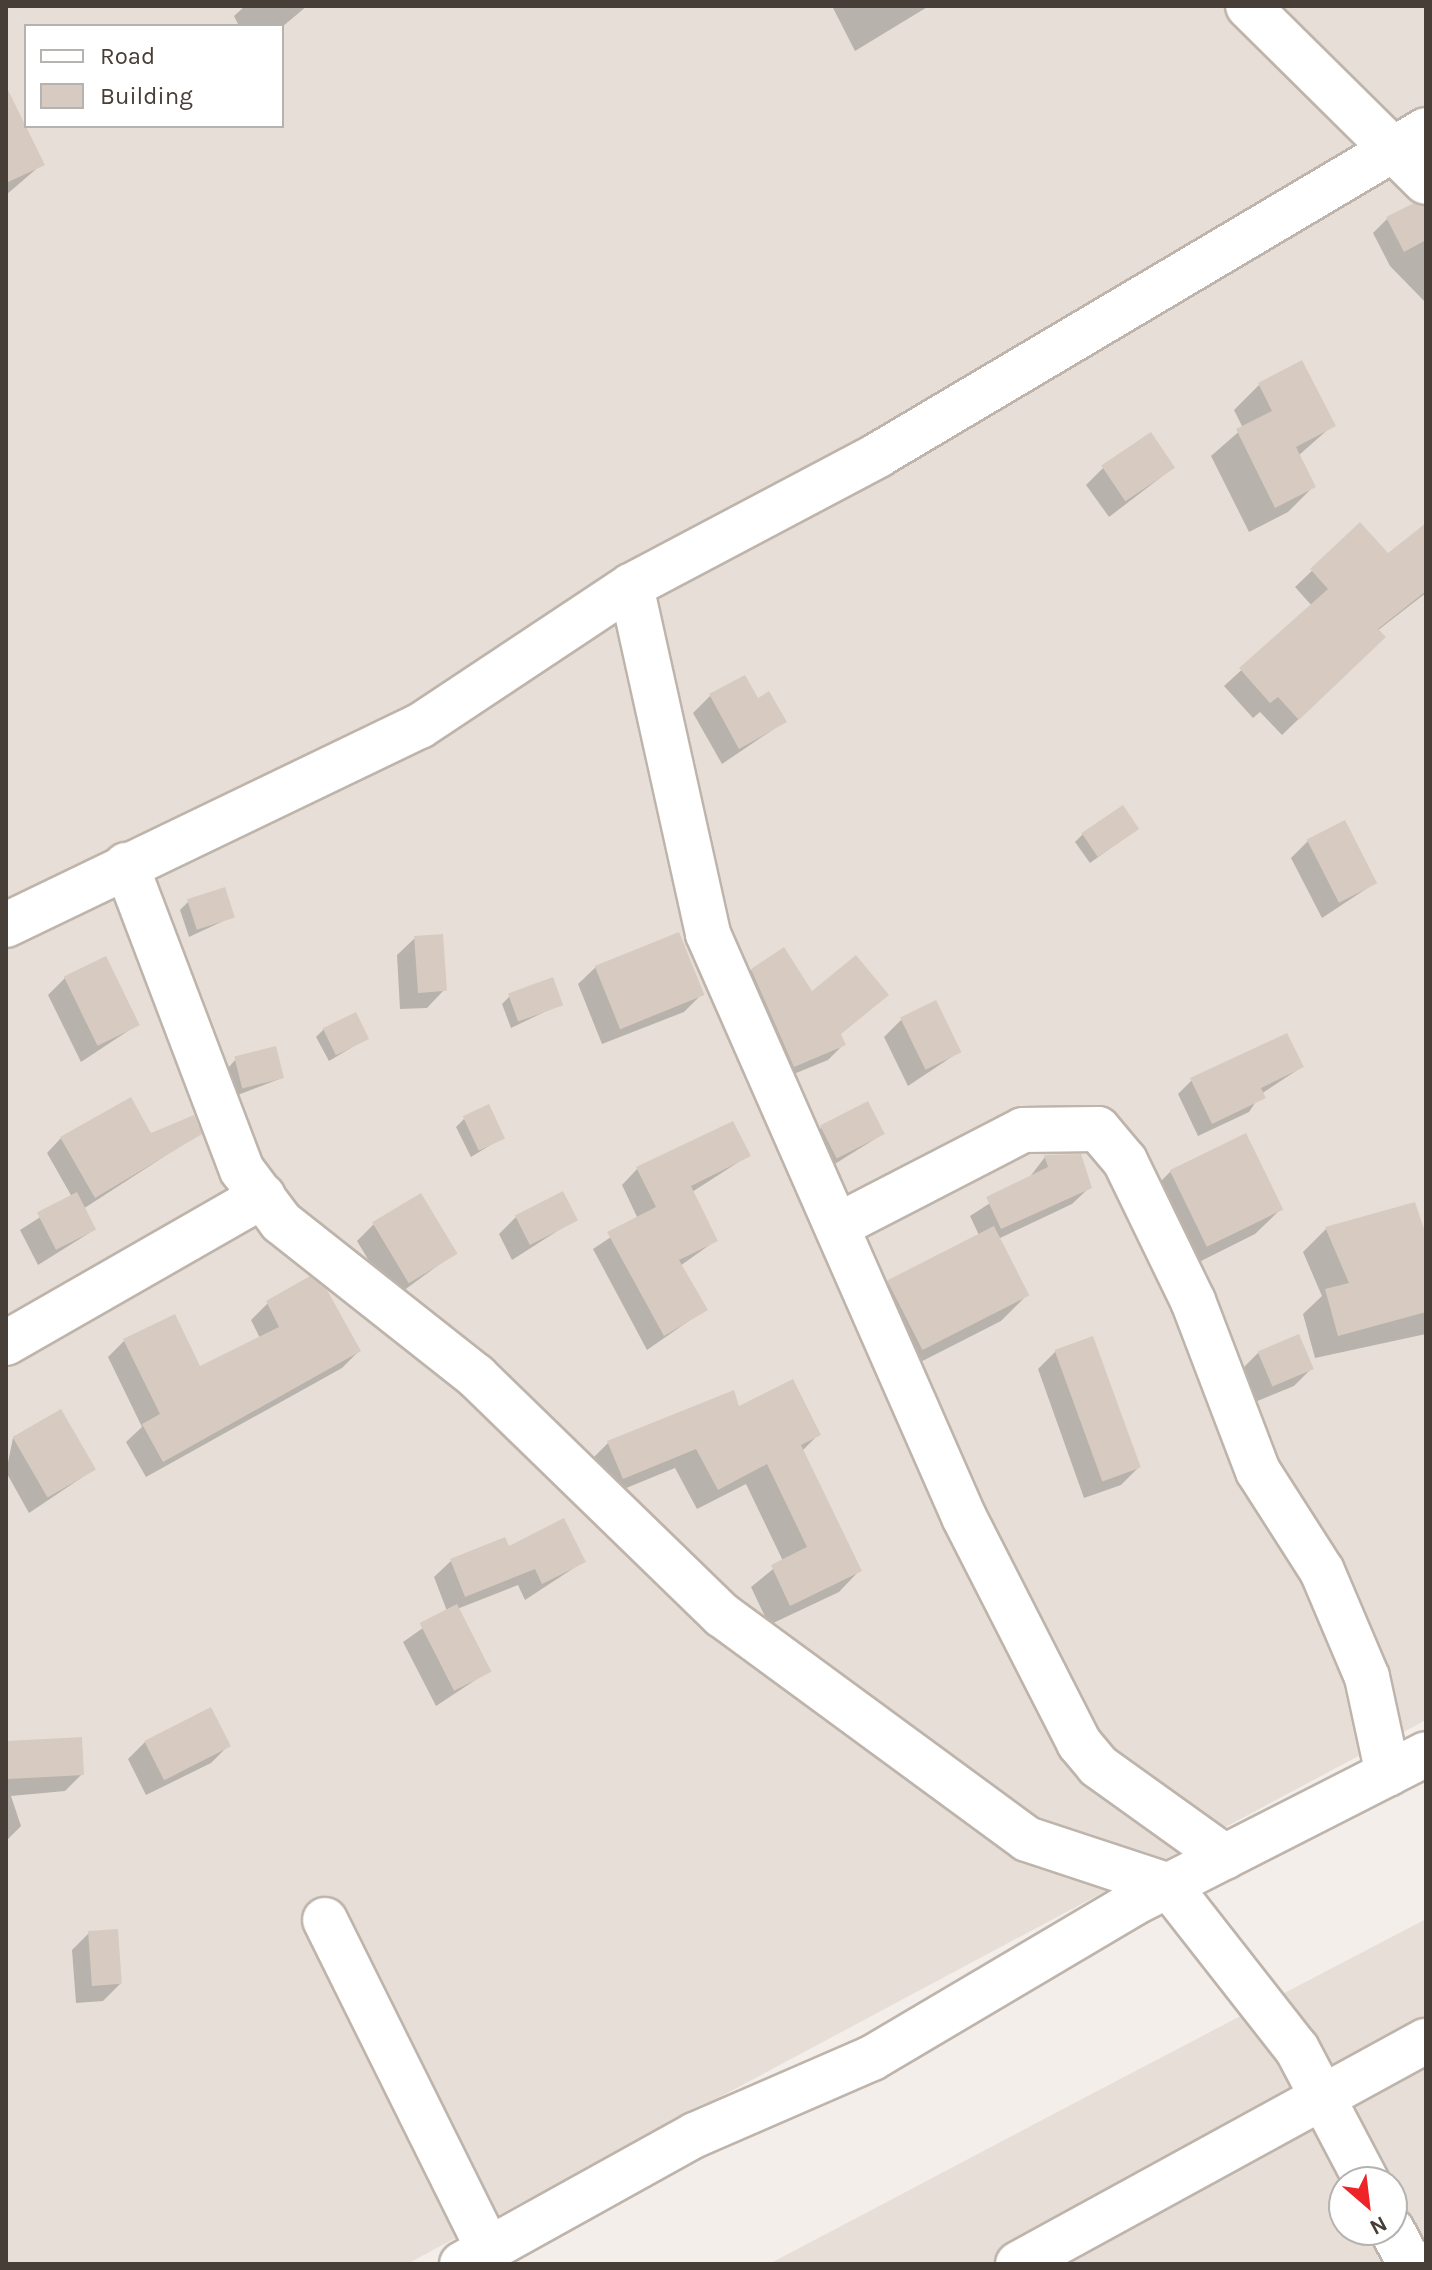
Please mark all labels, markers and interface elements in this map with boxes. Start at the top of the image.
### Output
legend [24,24,284,128]
text: Road [100,42,155,70]
text: Building [100,82,193,110]
north arrow [1328,2166,1408,2246]
text: N [1365,2210,1391,2241]

